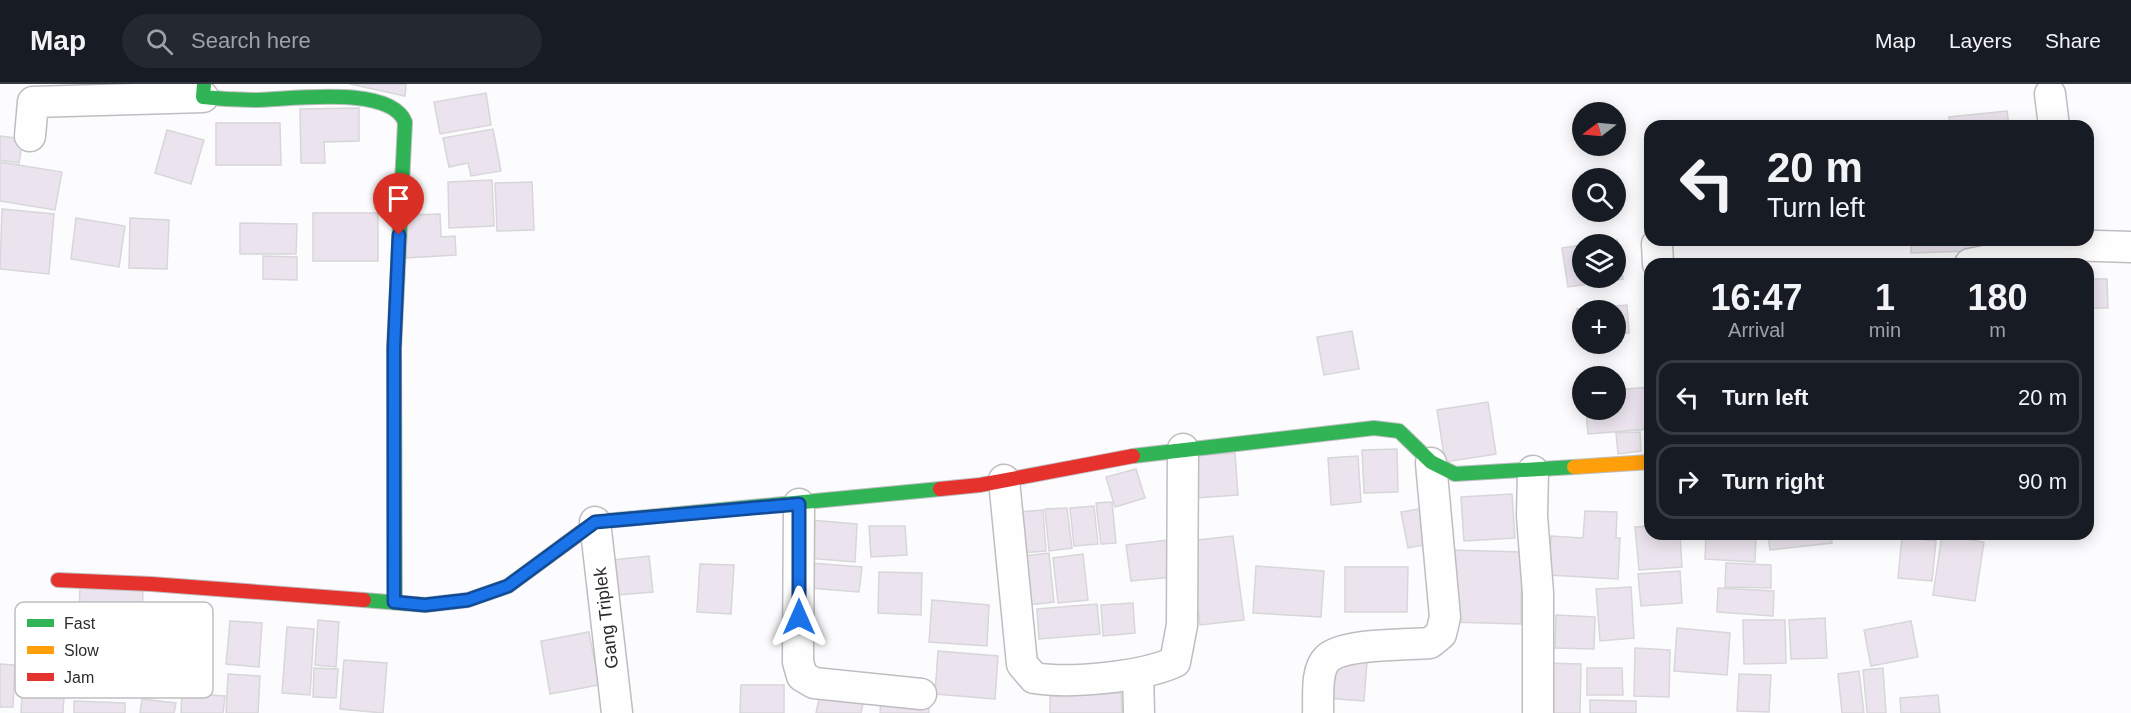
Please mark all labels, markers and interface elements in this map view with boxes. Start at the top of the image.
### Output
search box [122,14,542,68]
text: Map [30,25,86,56]
icon: search [143,25,176,58]
text: Search here [191,28,311,53]
text: Map [1875,29,1916,52]
text: Layers [1949,29,2012,52]
text: Share [2045,29,2101,52]
north arrow [1572,102,1626,156]
map controls [1572,102,1626,420]
icon: left [1668,144,1746,222]
text: 20 m [1767,144,1863,191]
button: search [1572,168,1626,222]
pin [373,173,424,235]
icon: arrive [382,182,415,215]
text: Turn left [1767,193,1865,223]
button: layers [1572,234,1626,288]
text: 16:47 [1710,277,1802,318]
text: 1 [1875,277,1895,318]
text: 180 [1967,277,2028,318]
button: + [1572,300,1626,354]
text: Arrival [1728,319,1785,341]
text: min [1869,319,1901,341]
text: m [1989,319,2006,341]
button: − [1572,366,1626,420]
icon: left [1671,381,1704,414]
text: Turn left [1722,385,1808,410]
text: 20 m [2018,385,2067,410]
icon: right [1671,465,1704,498]
text: Turn right [1722,469,1824,494]
text: 90 m [2018,469,2067,494]
street label: Gang Triplek [590,565,622,670]
position arrow [767,585,831,649]
legend [15,602,213,698]
text: Fast [64,615,96,632]
text: Slow [64,642,99,659]
text: Jam [64,669,94,686]

